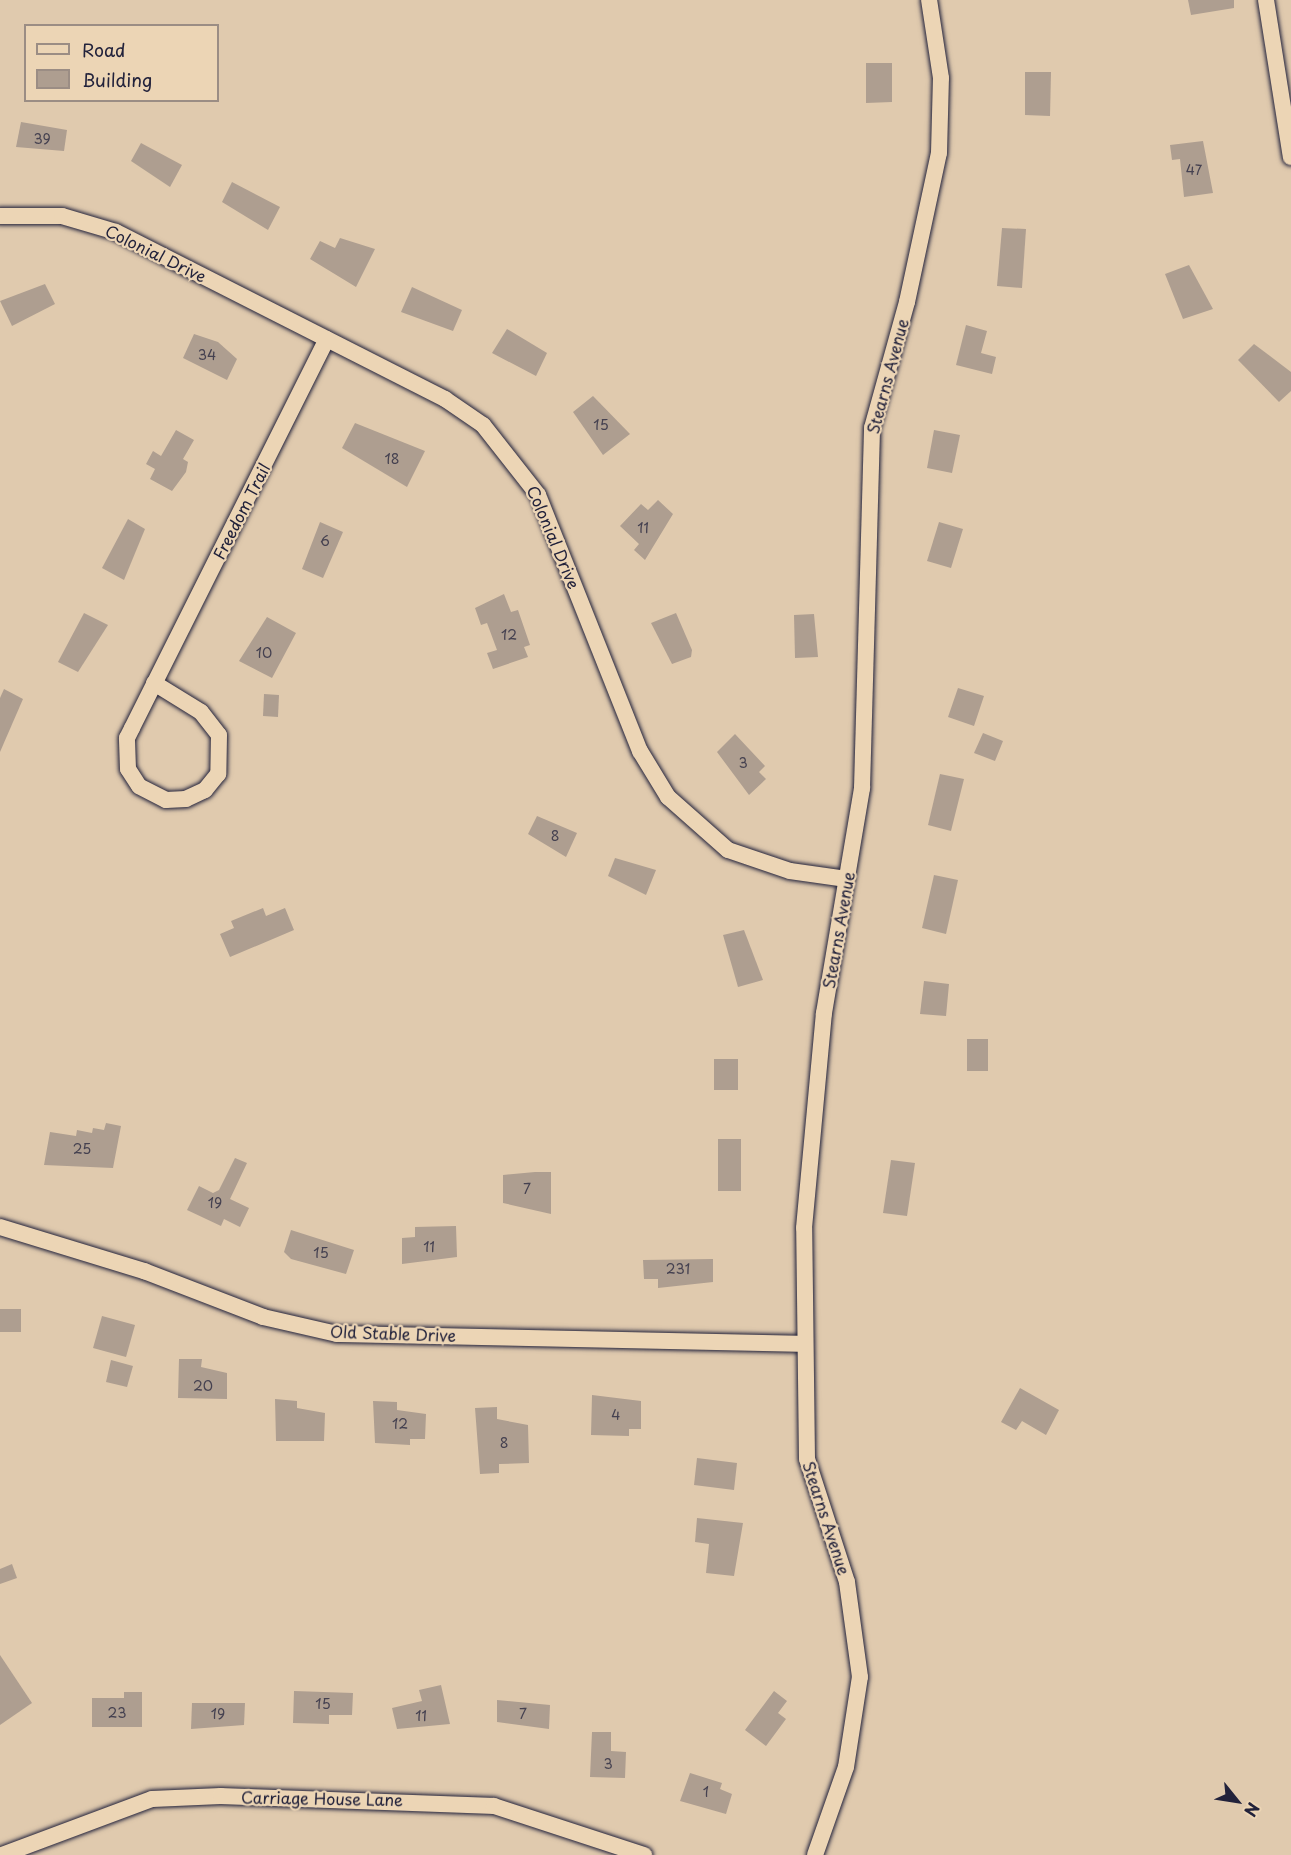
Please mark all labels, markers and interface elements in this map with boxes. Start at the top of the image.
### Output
legend [24,24,219,102]
text: Road [82,36,126,63]
text: Building [82,66,152,93]
house number: 39 [33,131,51,147]
house number: 47 [1186,162,1202,178]
street label: Colonial Drive [103,220,209,286]
street label: Stearns Avenue [862,316,912,436]
house number: 34 [198,347,216,363]
house number: 15 [593,417,609,433]
house number: 18 [384,451,400,467]
street label: Freedom Trail [208,459,274,563]
street label: Colonial Drive [524,483,584,591]
house number: 11 [637,520,649,536]
house number: 6 [320,533,330,549]
house number: 12 [501,627,517,643]
house number: 10 [256,645,272,661]
house number: 3 [738,755,748,771]
house number: 8 [551,828,559,844]
street label: Stearns Avenue [818,870,858,990]
house number: 25 [73,1141,91,1157]
house number: 7 [523,1181,531,1197]
house number: 19 [208,1195,222,1211]
house number: 11 [423,1239,435,1255]
house number: 15 [313,1245,329,1261]
house number: 231 [666,1261,690,1277]
street label: Old Stable Drive [329,1321,457,1345]
house number: 20 [193,1378,213,1394]
house number: 4 [611,1407,621,1423]
house number: 12 [392,1416,408,1432]
house number: 8 [500,1435,508,1451]
street label: Stearns Avenue [800,1459,854,1577]
house number: 15 [315,1696,331,1712]
house number: 23 [108,1705,126,1721]
house number: 19 [211,1706,225,1722]
house number: 7 [519,1706,527,1722]
house number: 11 [415,1708,427,1724]
house number: 3 [603,1756,613,1772]
north arrow [1207,1771,1267,1831]
house number: 1 [703,1784,709,1800]
street label: Carriage House Lane [241,1787,403,1809]
text: N [1239,1799,1266,1821]

